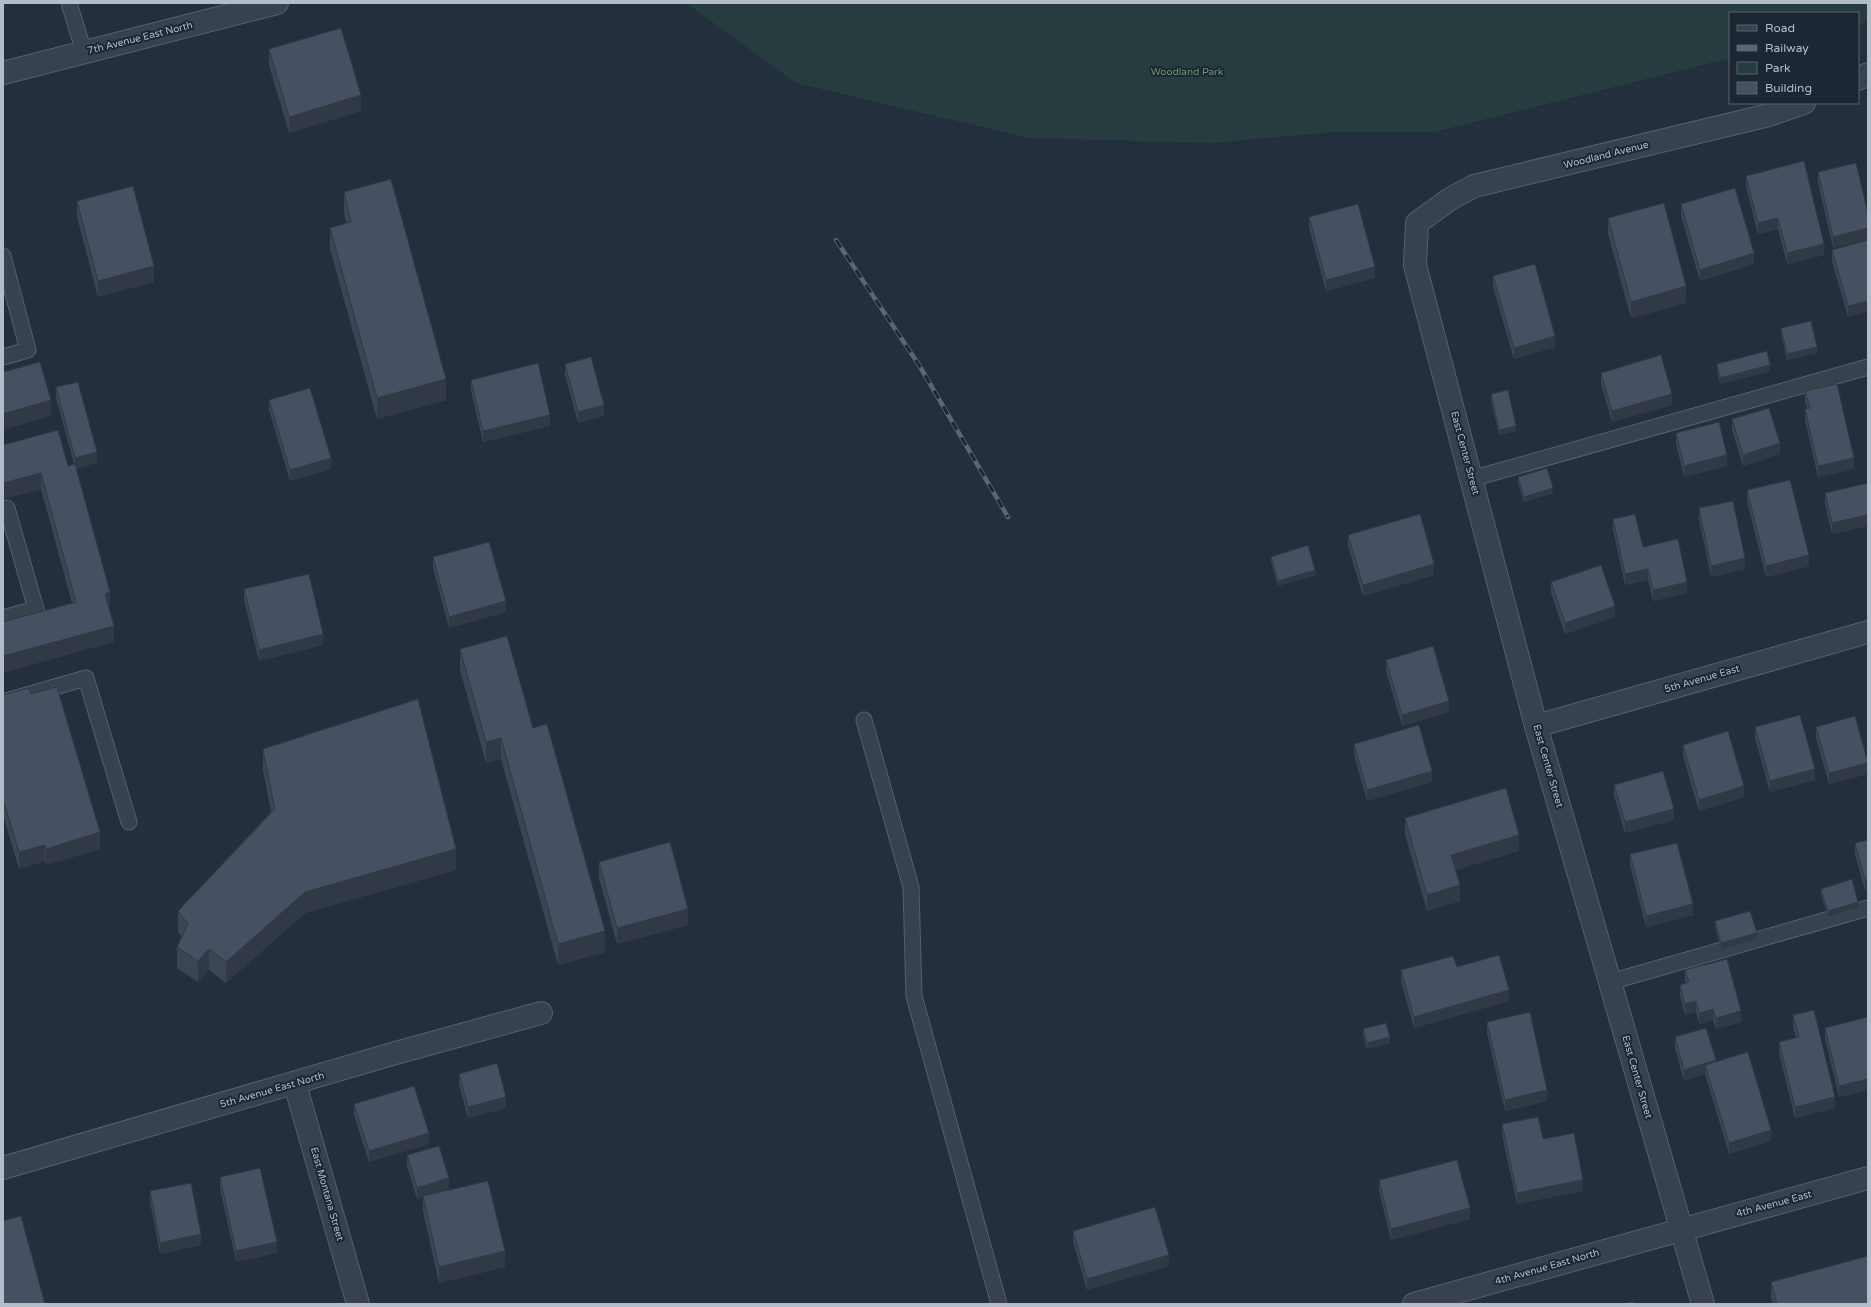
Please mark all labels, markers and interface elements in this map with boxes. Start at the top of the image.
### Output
legend [1729,12,1859,104]
street label: 7th Avenue East North [86,19,194,57]
text: Road [1765,21,1795,35]
text: Railway [1765,41,1809,55]
text: Park [1765,61,1791,75]
park label: Woodland Park [1151,66,1224,78]
text: Building [1765,81,1812,95]
street label: Woodland Avenue [1562,139,1650,171]
street label: East Center Street [1448,410,1482,496]
street label: 5th Avenue East [1663,662,1741,695]
street label: East Center Street [1530,723,1566,809]
street label: East Center Street [1619,1034,1655,1120]
street label: 5th Avenue East North [218,1069,326,1111]
street label: East Montana Street [308,1146,346,1242]
street label: 4th Avenue East [1735,1188,1813,1220]
street label: 4th Avenue East North [1493,1246,1601,1288]

